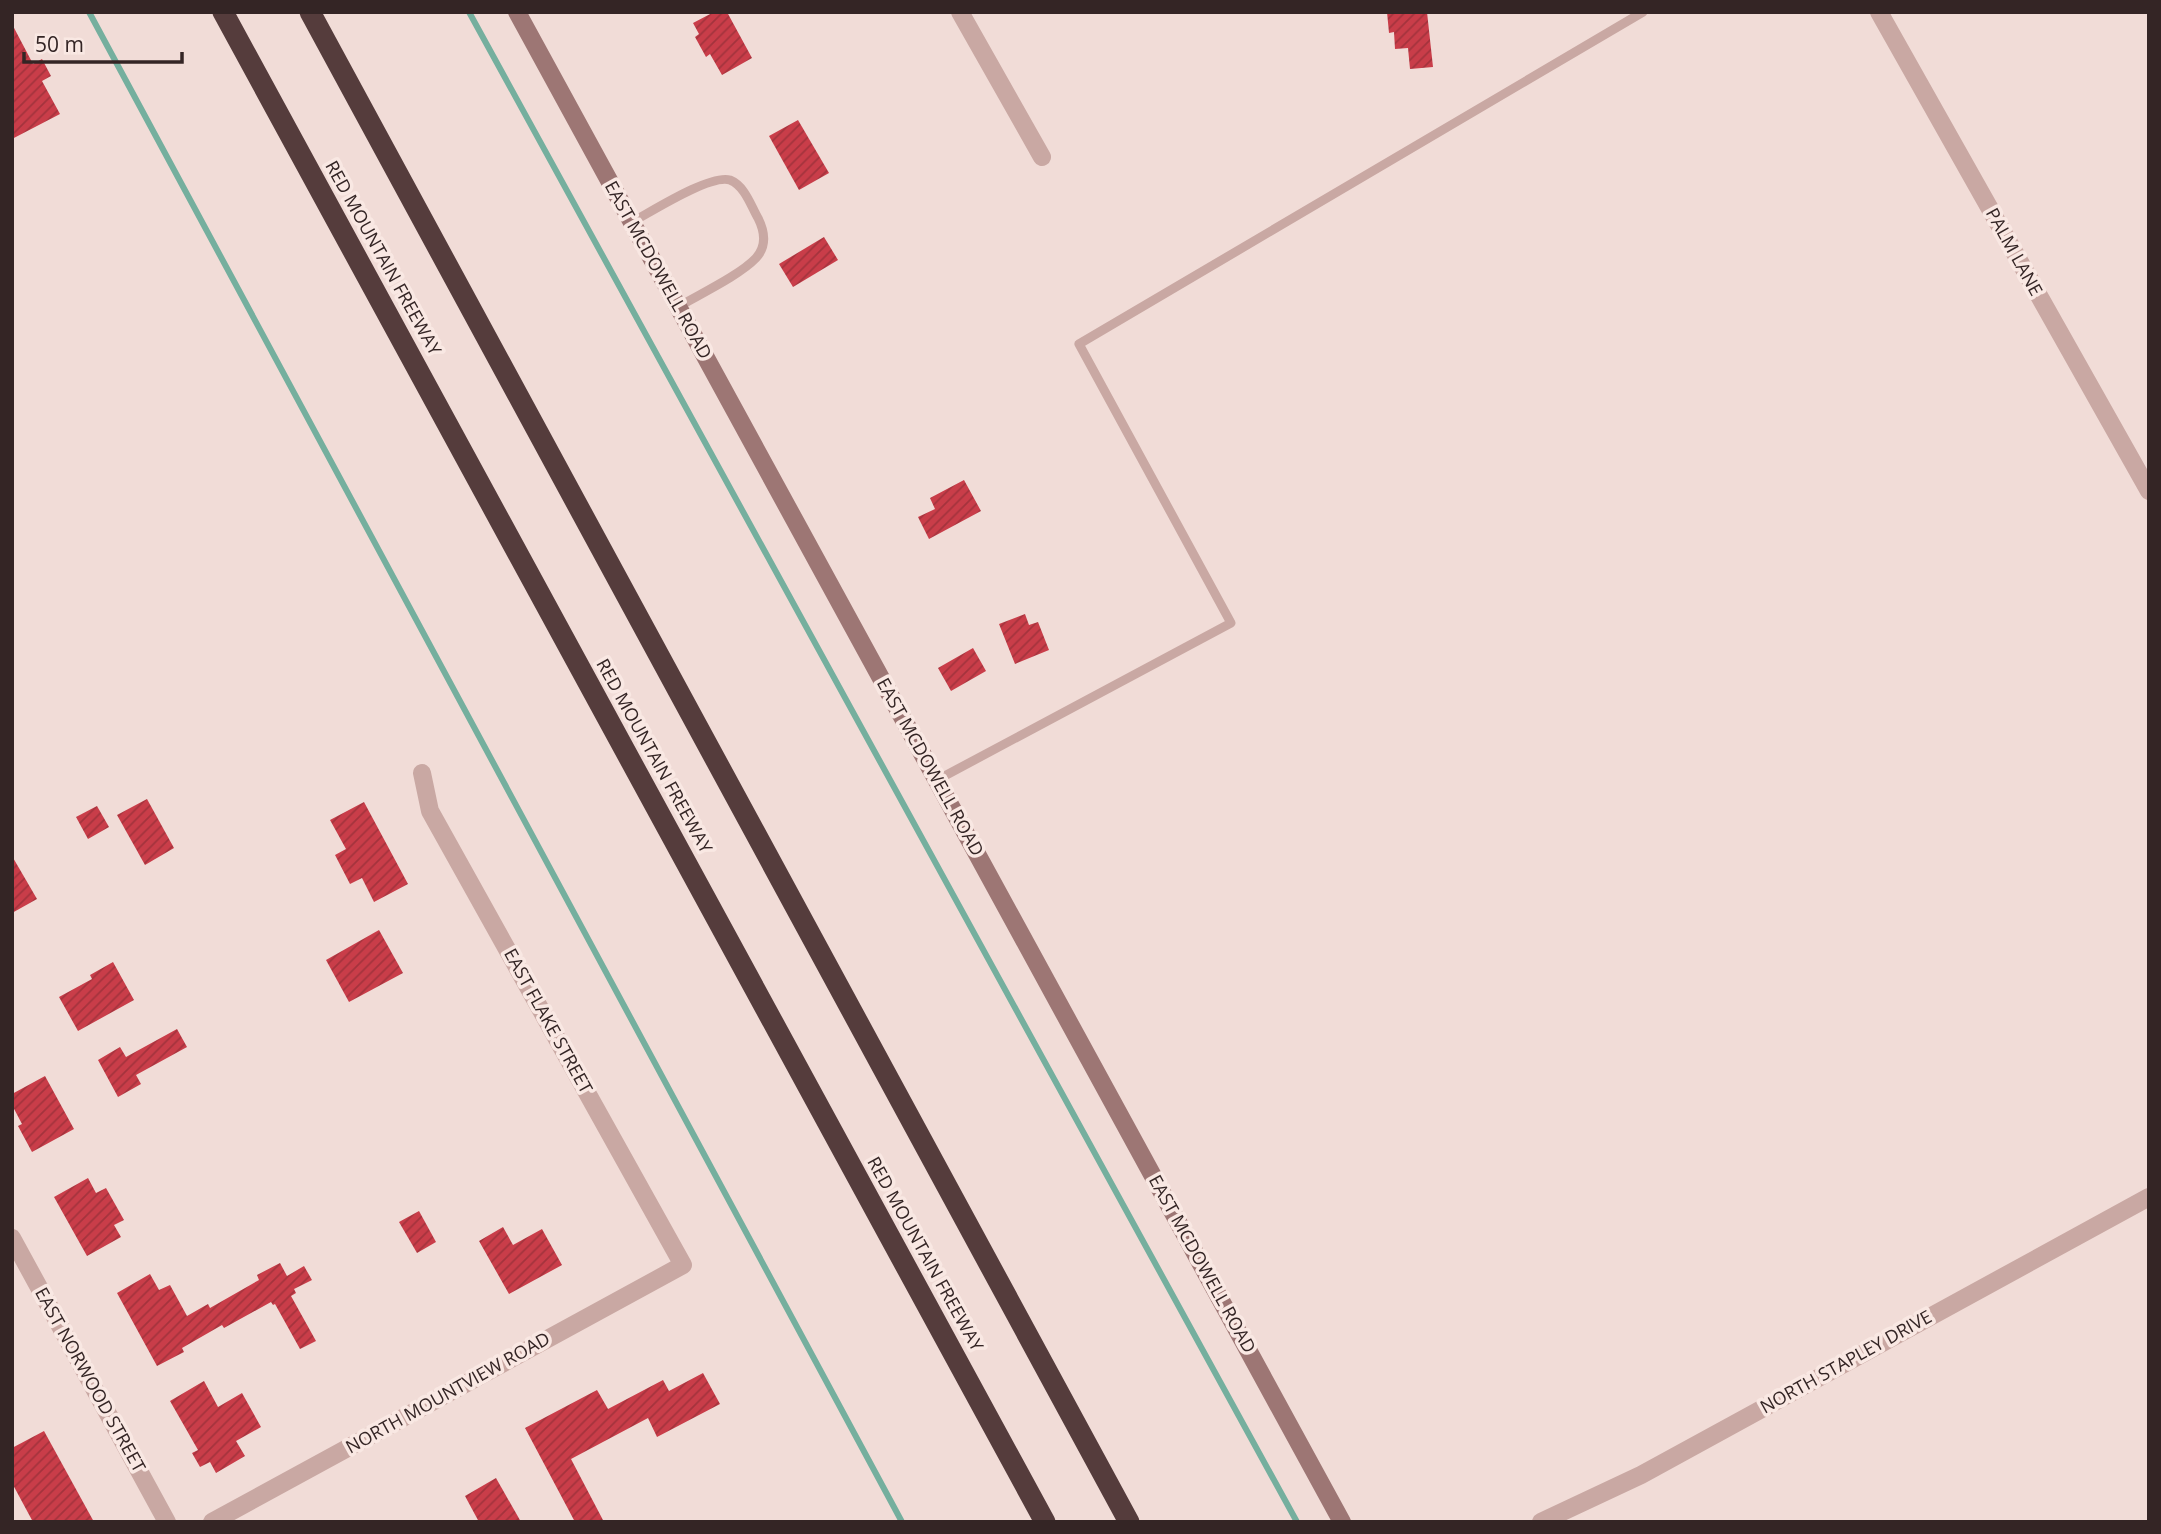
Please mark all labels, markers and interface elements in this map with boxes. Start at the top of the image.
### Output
scale bar [24,21,182,65]
text: 50 m [35,30,84,58]
street label: RED MOUNTAIN FREEWAY [320,156,448,360]
street label: EAST MCDOWELL ROAD [600,176,718,363]
street label: PALM LANE [1981,203,2049,300]
street label: RED MOUNTAIN FREEWAY [591,654,719,858]
street label: EAST MCDOWELL ROAD [872,673,990,860]
street label: EAST FLAKE STREET [499,944,599,1097]
street label: RED MOUNTAIN FREEWAY [862,1152,990,1356]
street label: EAST MCDOWELL ROAD [1144,1170,1262,1357]
street label: EAST NORWOOD STREET [30,1283,152,1476]
street label: NORTH STAPLEY DRIVE [1755,1304,1936,1418]
street label: NORTH MOUNTVIEW ROAD [341,1326,554,1458]

